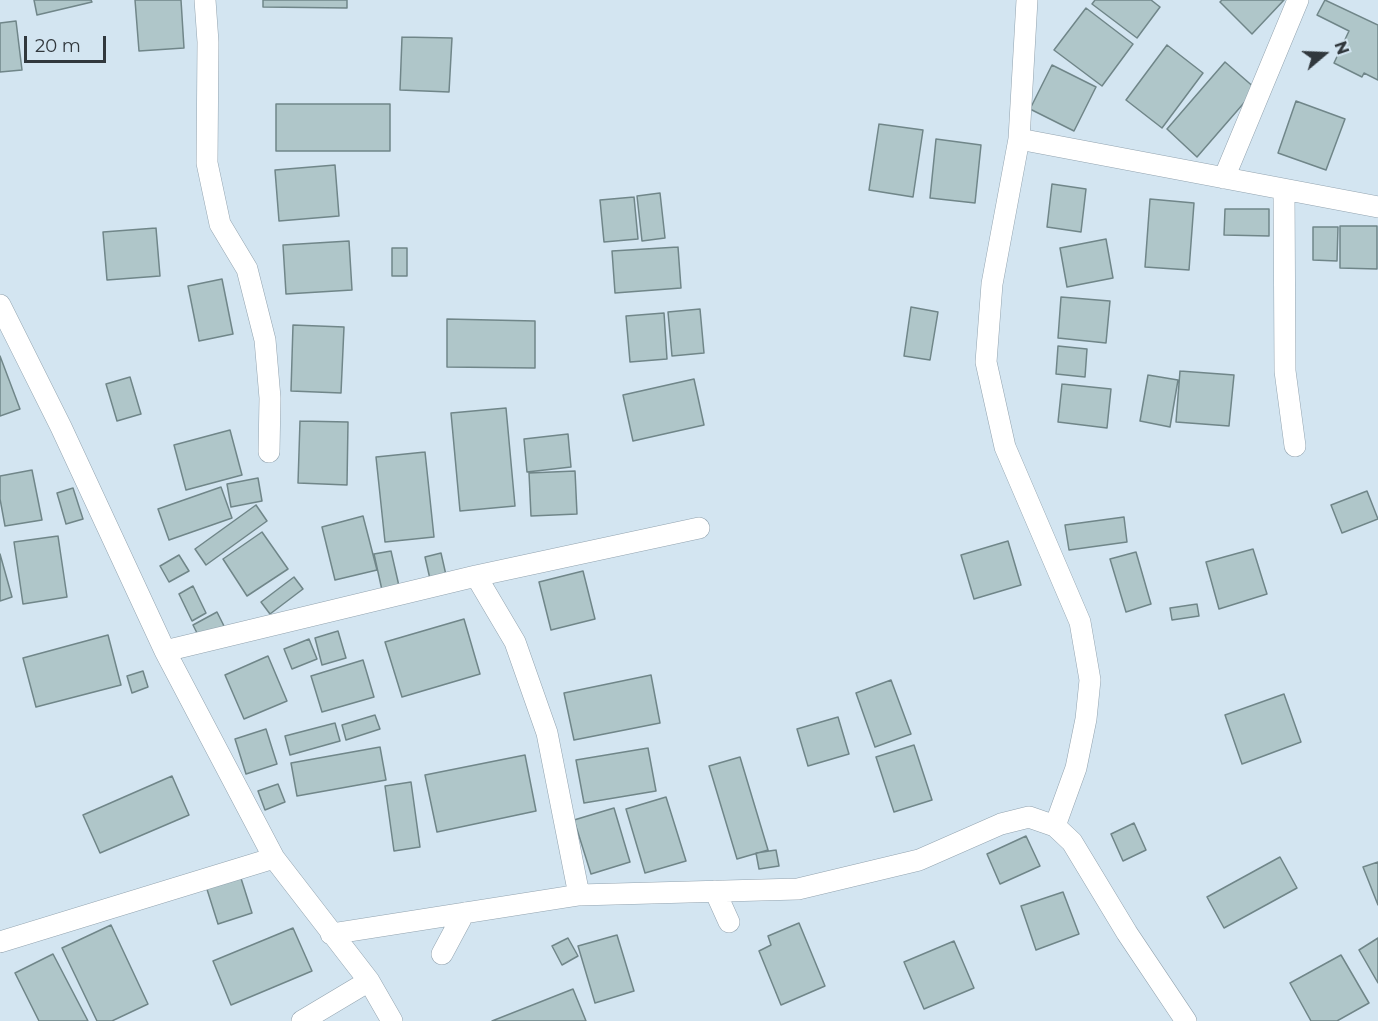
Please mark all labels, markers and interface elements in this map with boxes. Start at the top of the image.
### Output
scale bar [27,24,110,62]
north arrow [1294,24,1354,84]
text: 20 m [35,35,81,57]
text: N [1330,39,1353,57]

